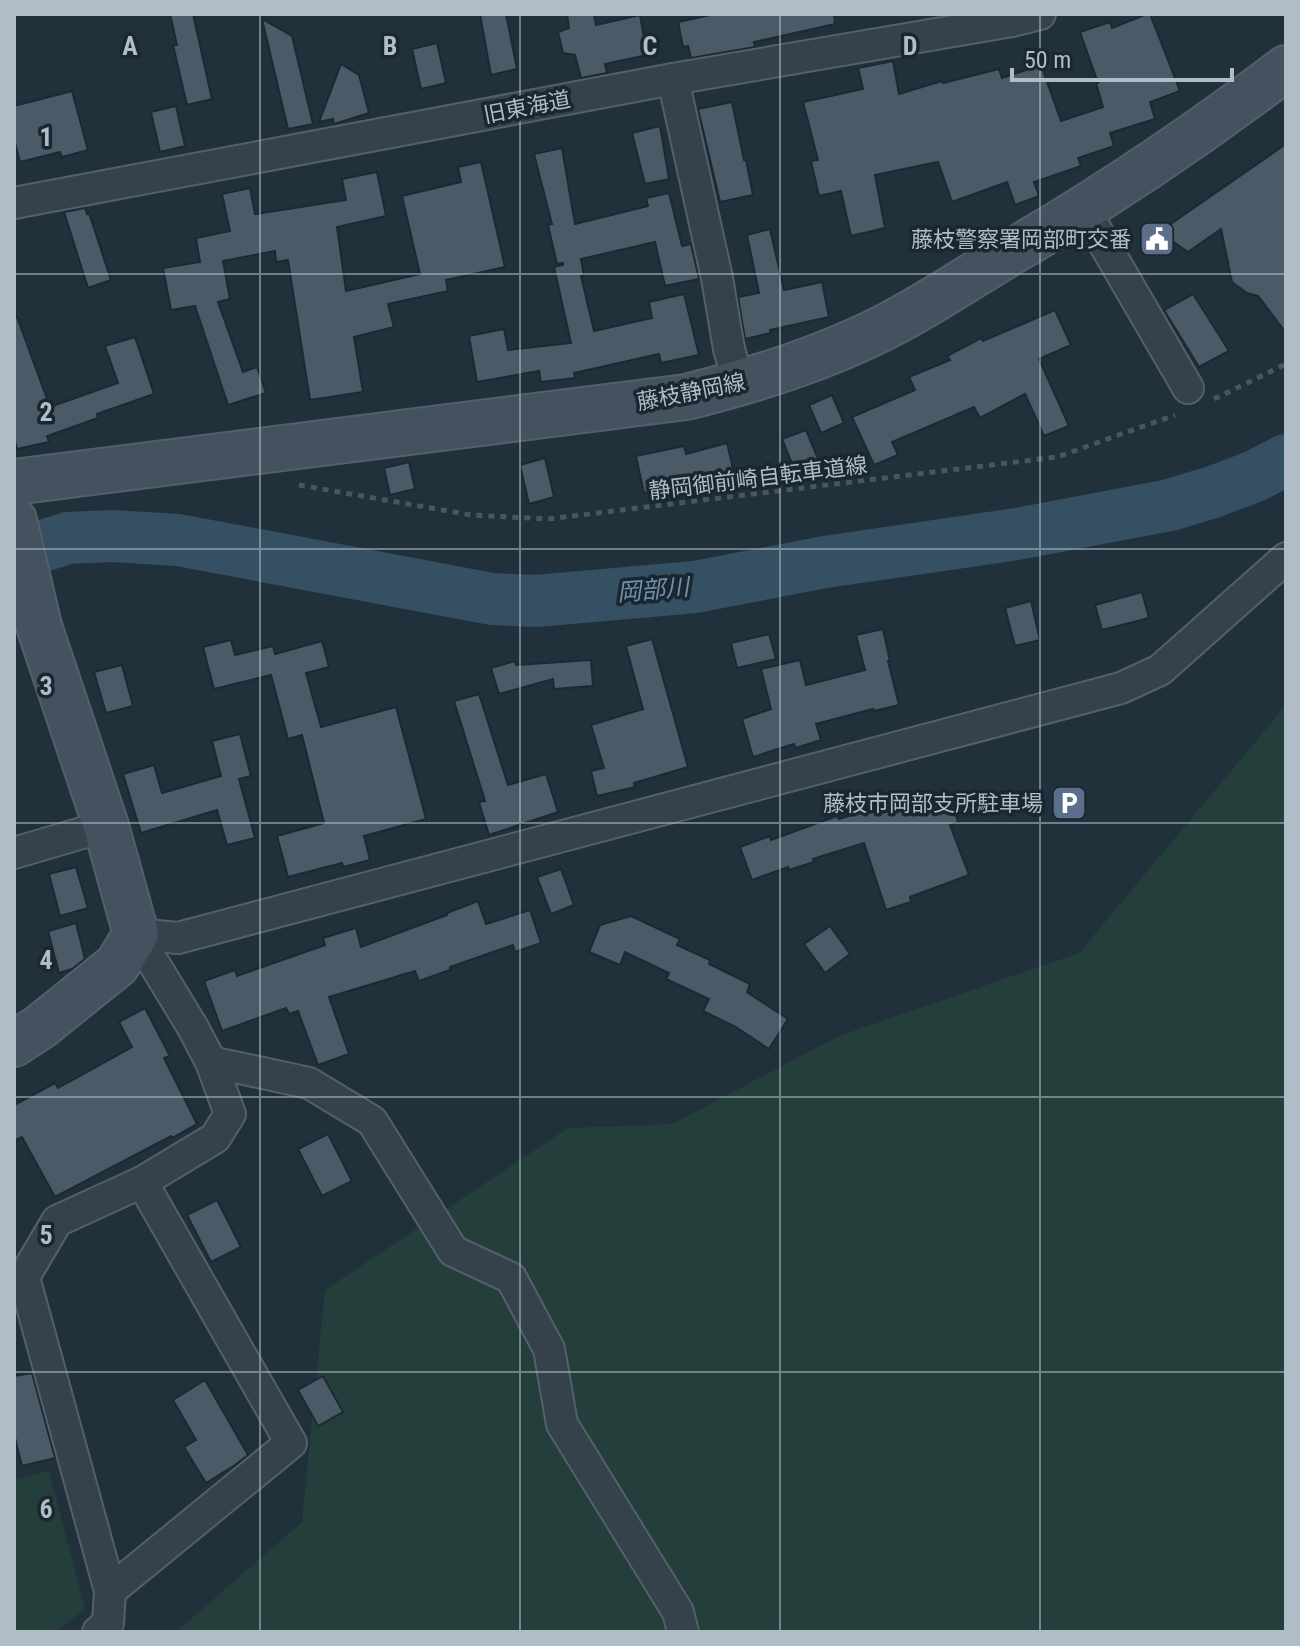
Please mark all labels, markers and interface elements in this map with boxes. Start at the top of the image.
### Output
text: A [122,31,138,61]
text: B [383,31,397,61]
text: C [643,31,658,61]
text: D [903,31,917,61]
scale bar [1012,32,1232,82]
text: 50 m [1024,46,1071,74]
street label: 旧東海道 [481,86,573,128]
text: 1 [39,122,53,152]
public building icon: 藤枝警察署岡部町交番 [1138,220,1176,258]
place label: 藤枝警察署岡部町交番 [911,227,1131,252]
street label: 藤枝静岡線 [635,369,747,415]
text: 2 [39,397,53,427]
street label: 静岡御前崎自転車道線 [647,452,869,504]
water label: 岡部川 [616,573,693,607]
text: 3 [39,671,53,701]
parking icon: 藤枝市岡部支所駐車場 [1050,784,1088,822]
place label: 藤枝市岡部支所駐車場 [823,791,1043,816]
text: 4 [39,945,53,975]
text: 5 [39,1220,53,1250]
text: 6 [39,1494,53,1524]

